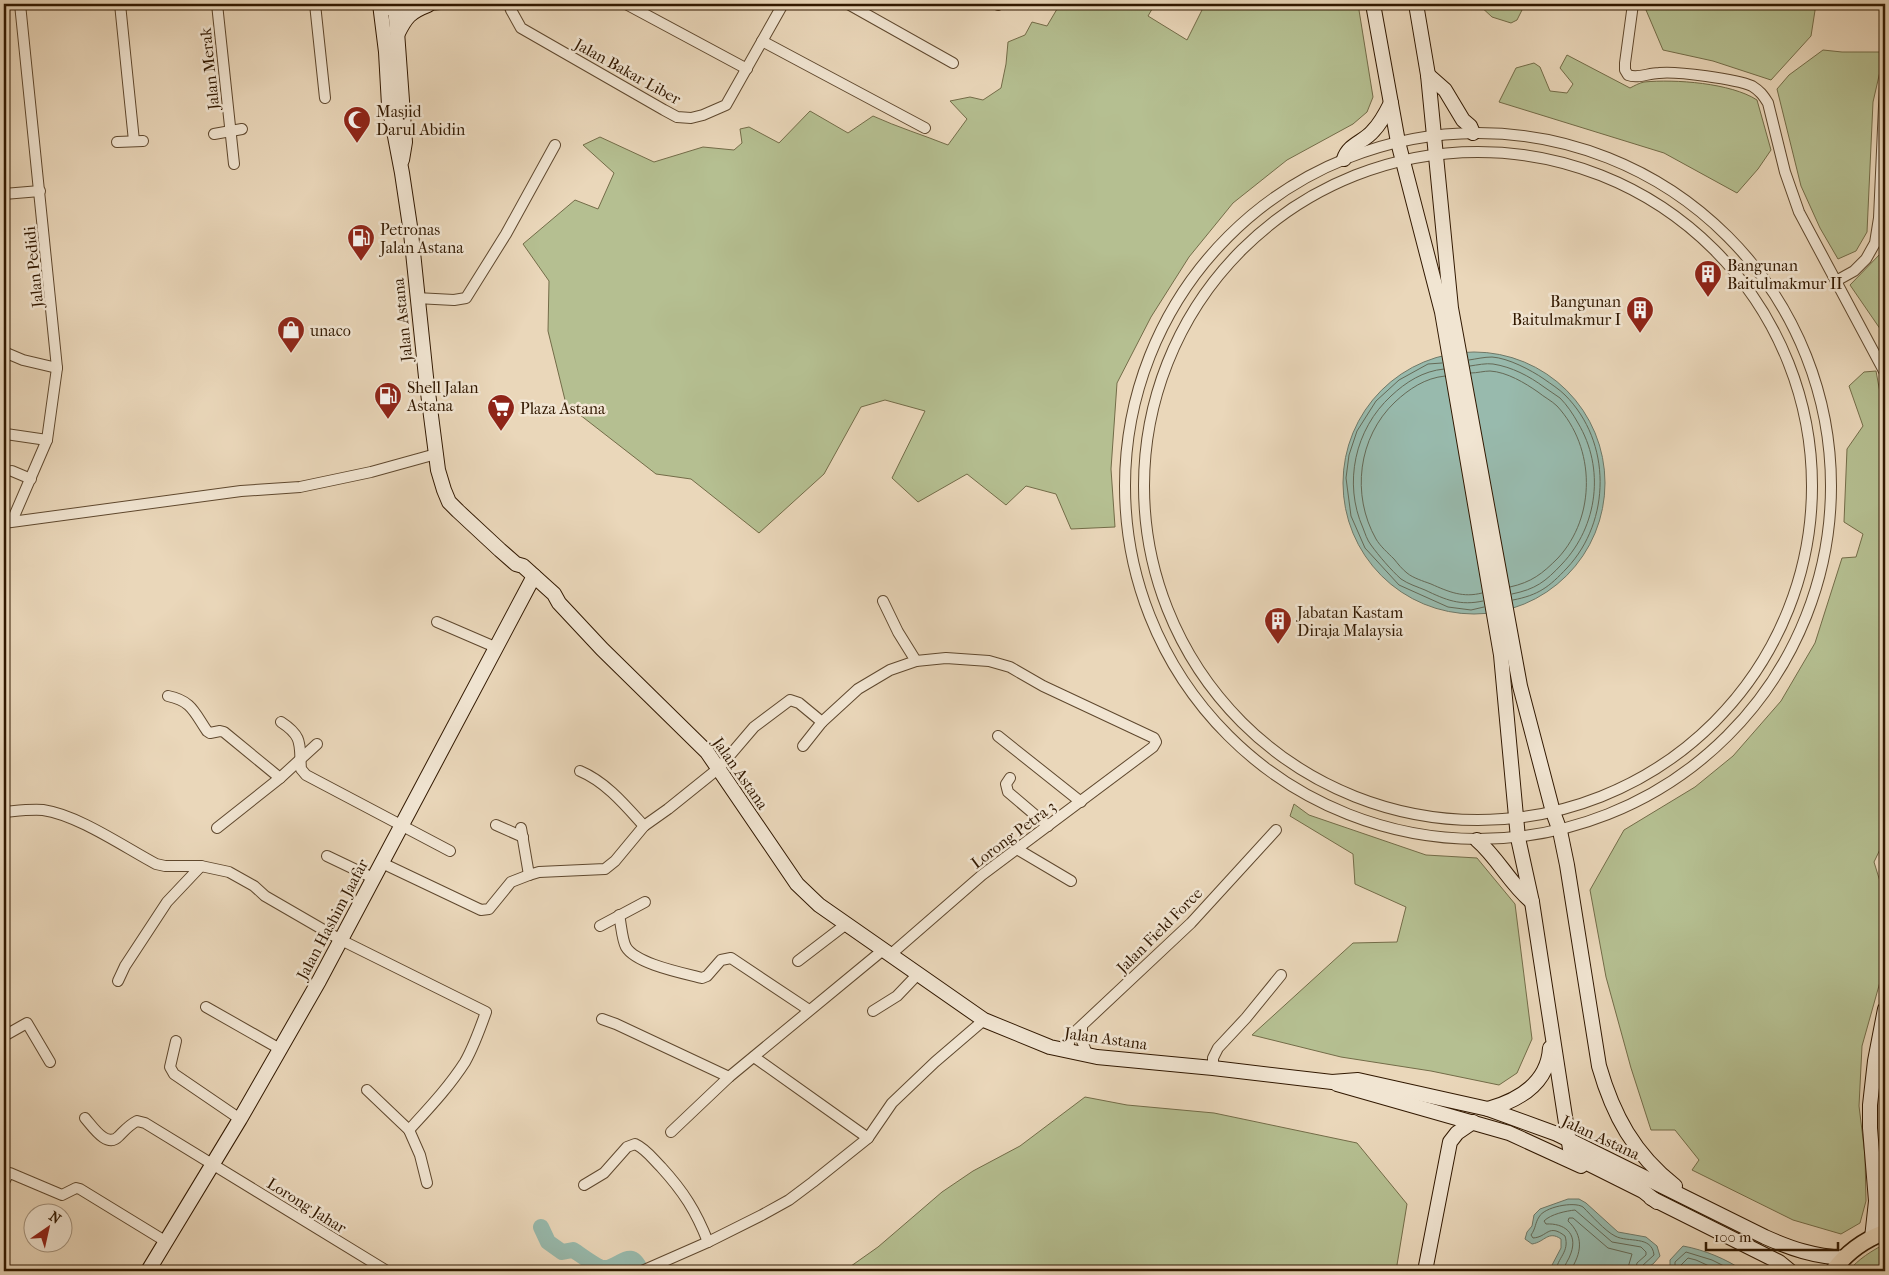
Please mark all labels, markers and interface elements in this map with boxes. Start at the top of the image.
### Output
street label: Jalan Merak [196,26,223,113]
street label: Jalan Bakar Liber [570,33,684,109]
place label: Masjid Darul Abidin [376,102,466,139]
mosque icon: Masjid Darul Abidin [342,105,372,144]
place label: Petronas Jalan Astana [378,220,464,257]
fuel station icon: Petronas Jalan Astana [346,223,376,262]
street label: Jalan Pedidi [20,225,47,311]
place label: Bangunan Baitulmakmur II [1727,256,1843,293]
building icon: Bangunan Baitulmakmur II [1693,259,1723,298]
street label: Jalan Astana [389,277,417,365]
place label: Bangunan Baitulmakmur I [1512,292,1622,329]
building icon: Bangunan Baitulmakmur I [1625,295,1655,334]
shop icon: unaco [276,315,306,354]
place label: unaco [309,321,351,340]
place label: Shell Jalan Astana [406,378,479,415]
fuel station icon: Shell Jalan Astana [373,381,403,420]
supermarket icon: Plaza Astana [486,393,516,432]
place label: Plaza Astana [520,399,606,418]
place label: Jabatan Kastam Diraja Malaysia [1295,603,1404,640]
building icon: Jabatan Kastam Diraja Malaysia [1263,606,1293,645]
street label: Jalan Astana [708,732,773,814]
street label: Lorong Petra 3 [967,796,1059,872]
street label: Jalan Hashim Jaafar [292,855,372,985]
street label: Jalan Field Force [1111,884,1206,979]
street label: Jalan Astana [1061,1023,1149,1054]
street label: Jalan Astana [1557,1110,1643,1164]
street label: Lorong Jahar [264,1174,350,1237]
north arrow [22,1202,72,1252]
text: N [46,1208,64,1228]
scale bar [1706,1220,1839,1252]
text: 100 m [1714,1228,1752,1246]

